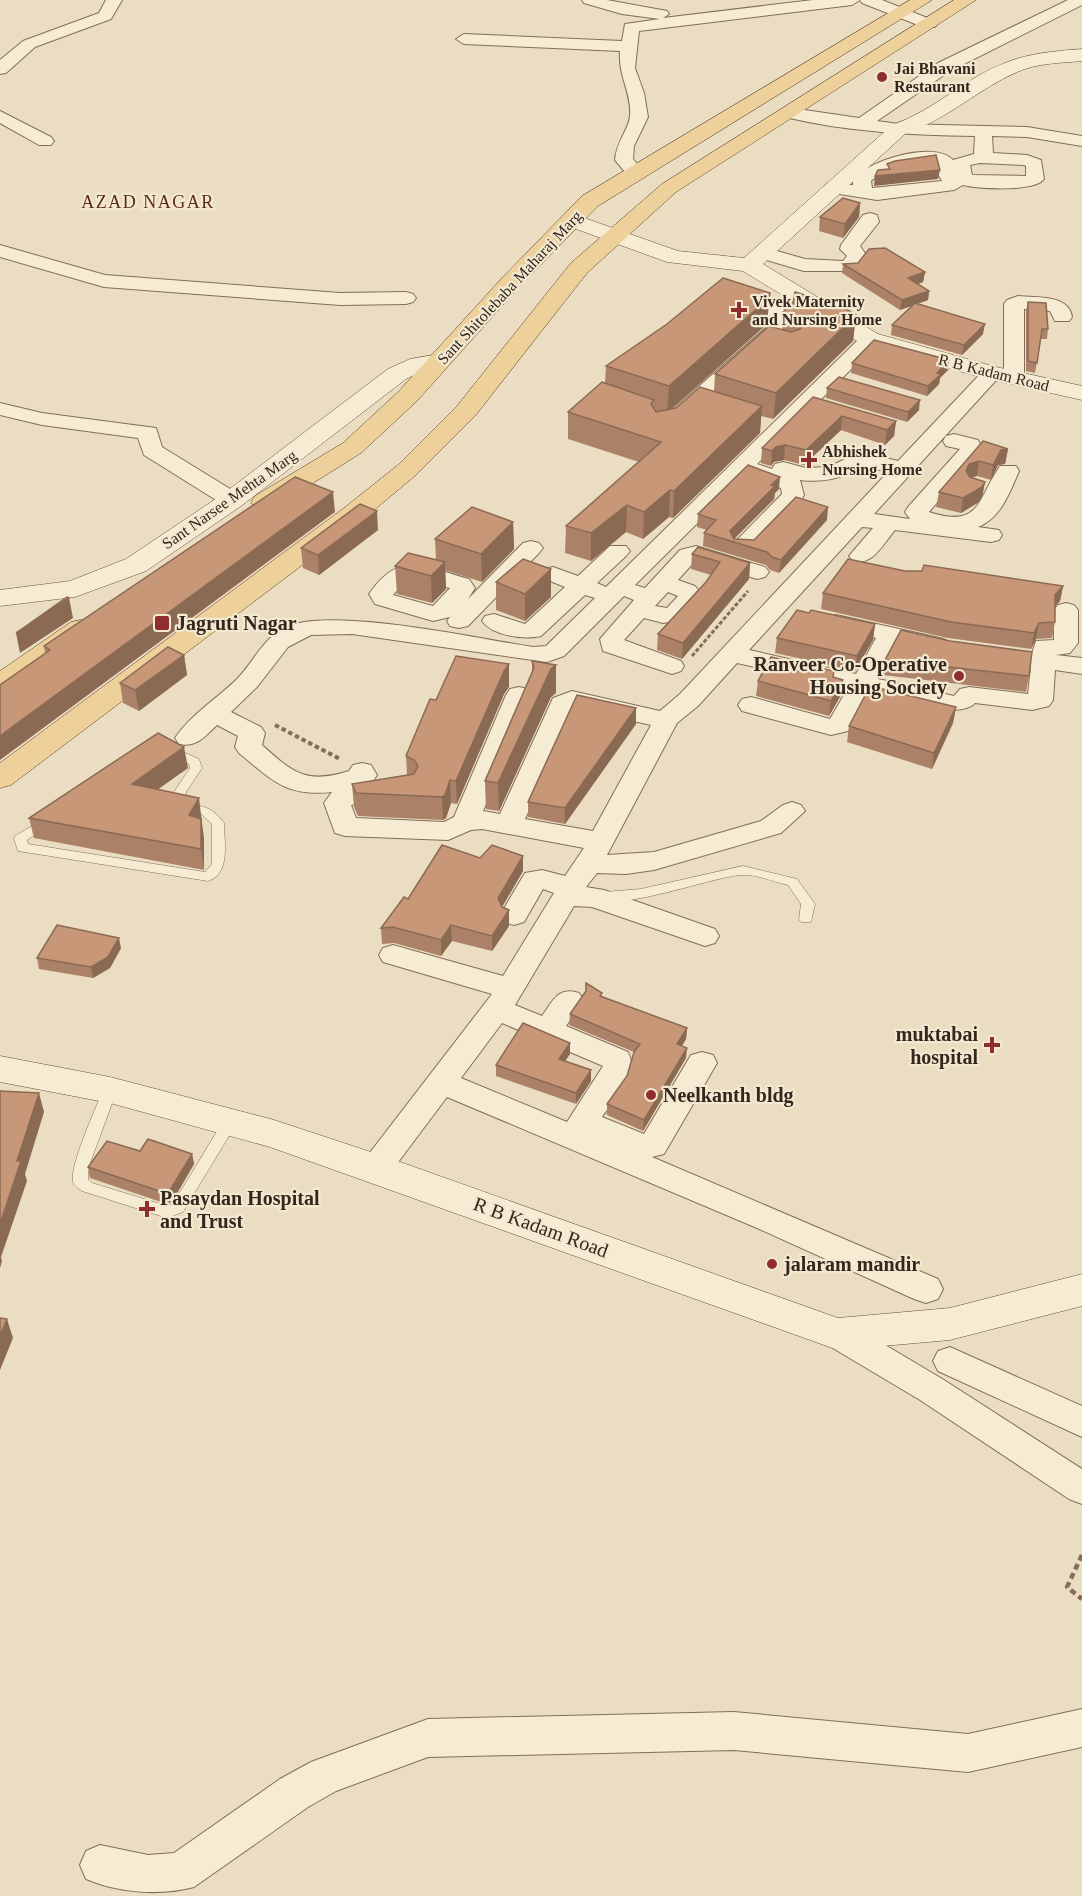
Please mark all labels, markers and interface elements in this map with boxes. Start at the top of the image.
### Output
place label: Jai Bhavani Restaurant [894,60,976,95]
marker: Jai Bhavani Restaurant [875,70,889,84]
district label: AZAD NAGAR [81,192,215,212]
street label: Sant Shitolebaba Maharaj Marg [434,207,586,368]
place label: Vivek Maternity and Nursing Home [752,293,882,329]
marker: Vivek Maternity and Nursing Home [730,301,748,319]
street label: R B Kadam Road [937,351,1051,394]
place label: Abhishek Nursing Home [822,443,922,479]
street label: Sant Narsee Mehta Marg [159,447,300,553]
marker: Abhishek Nursing Home [800,451,818,469]
place label: Jagruti Nagar [176,612,297,635]
marker: Jagruti Nagar [153,614,171,632]
place label: Ranveer Co-Operative Housing Society [754,653,947,699]
marker: Ranveer Co-Operative Housing Society [952,669,966,683]
place label: muktabai hospital [896,1023,978,1069]
marker: muktabai hospital [983,1036,1001,1054]
place label: Neelkanth bldg [663,1084,794,1107]
marker: Neelkanth bldg [644,1088,658,1102]
place label: Pasaydan Hospital and Trust [160,1187,320,1232]
street label: R B Kadam Road [471,1192,611,1262]
marker: Pasaydan Hospital and Trust [138,1200,156,1218]
place label: jalaram mandir [783,1253,920,1276]
marker: jalaram mandir [765,1257,779,1271]

